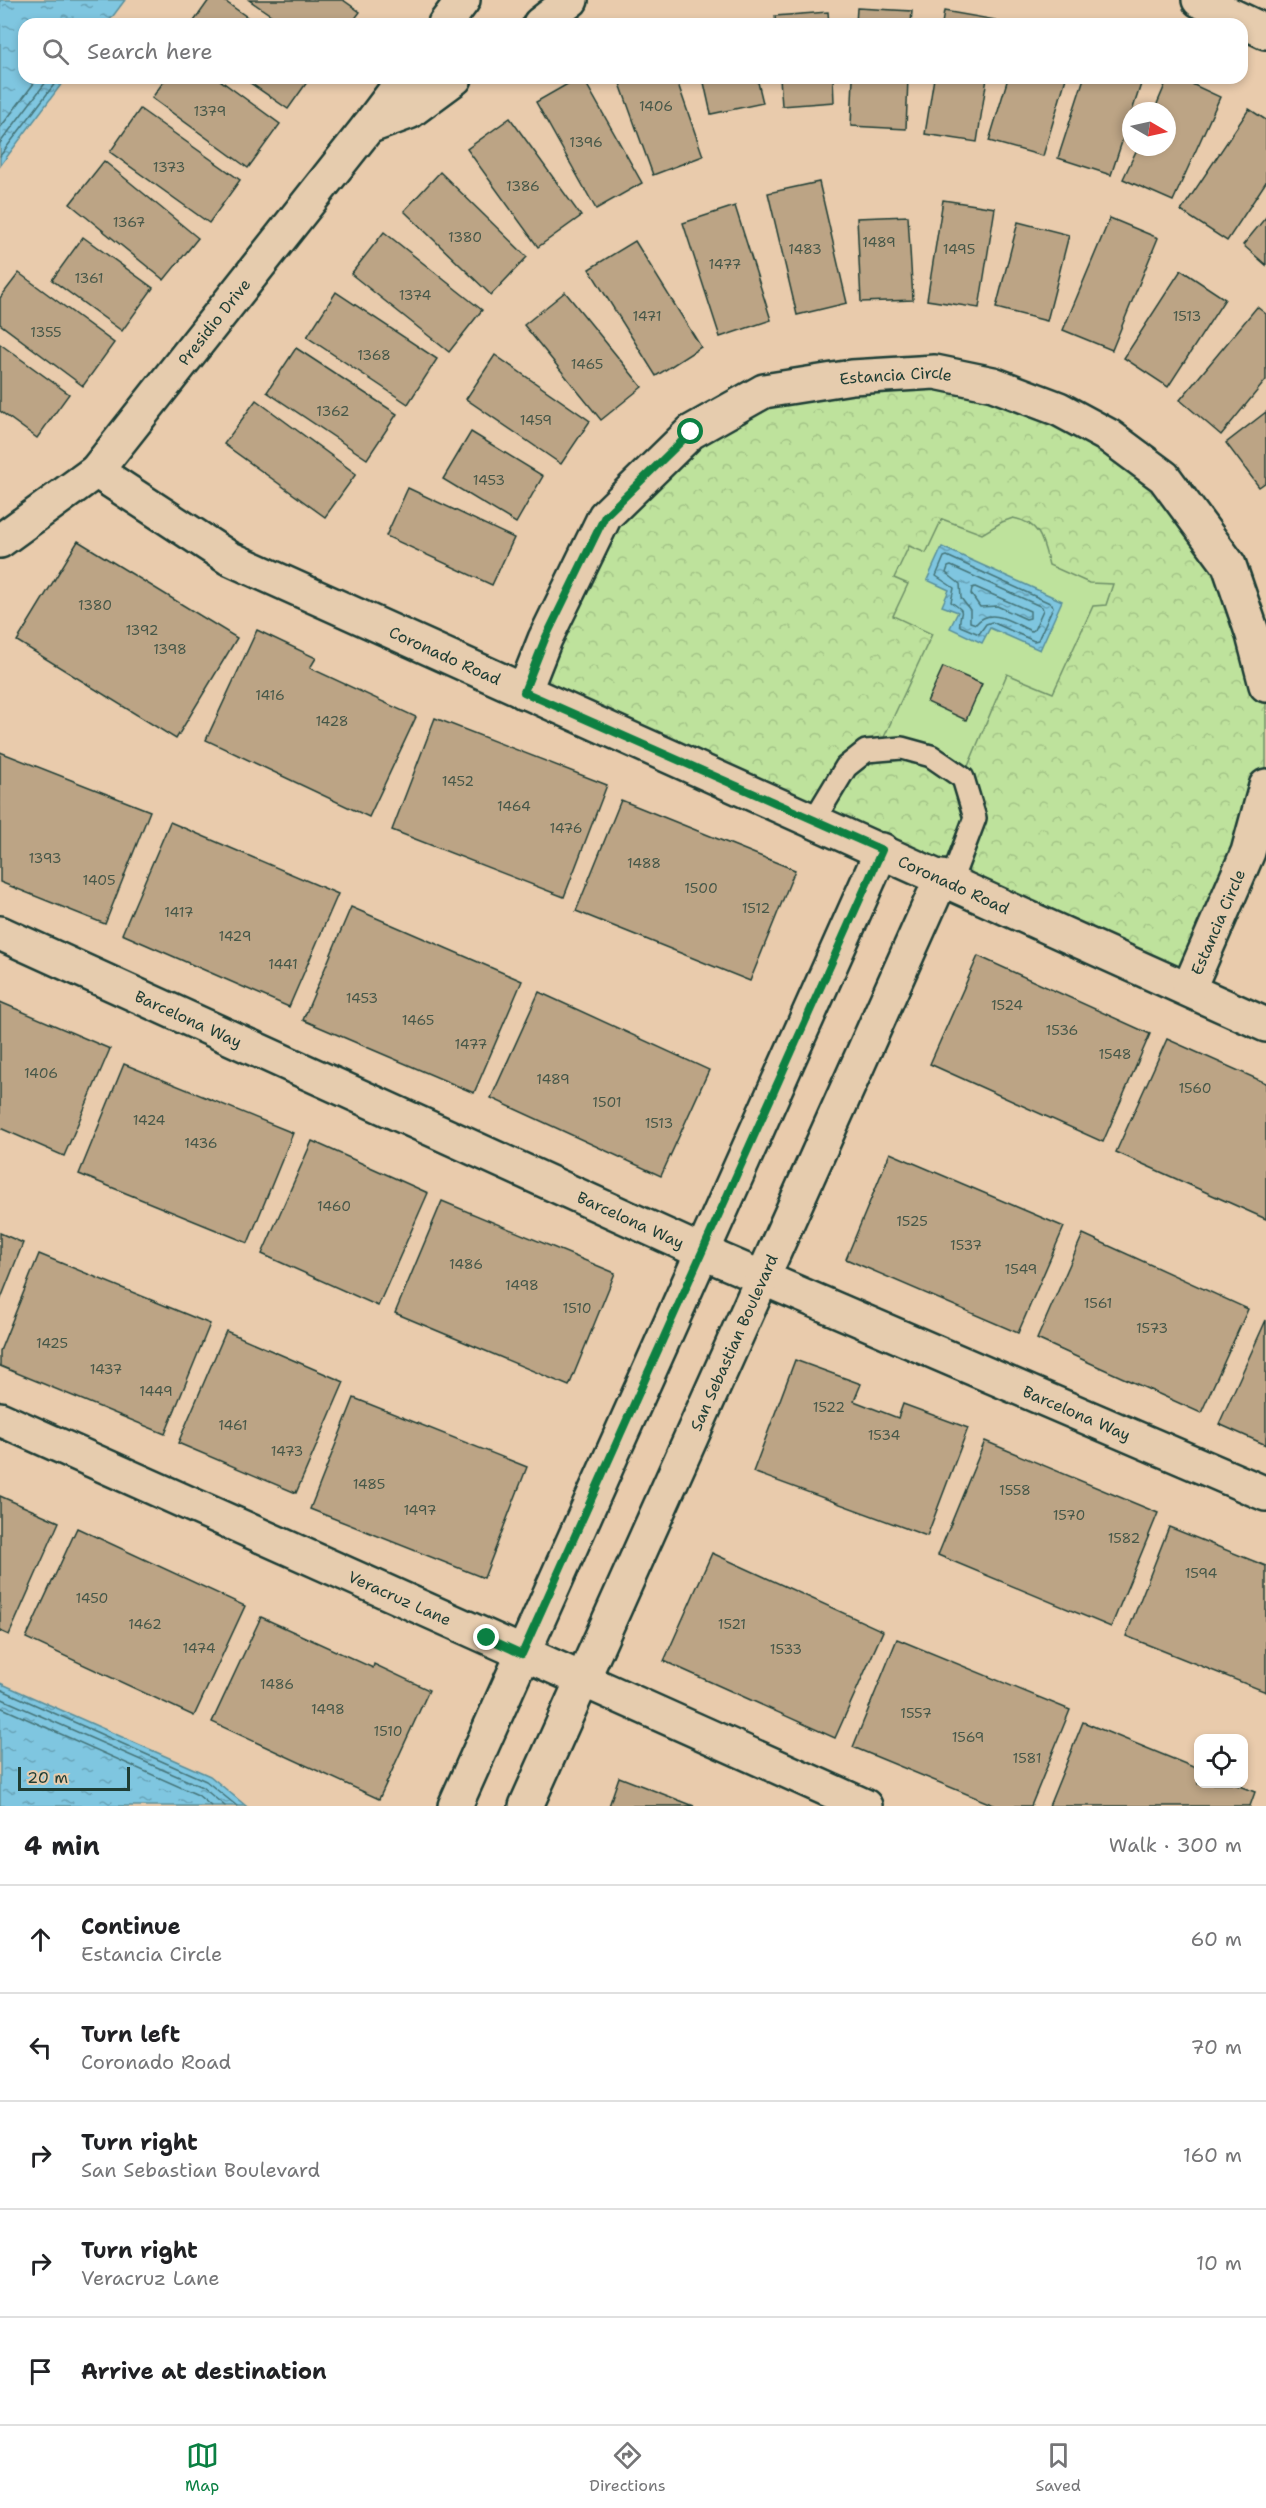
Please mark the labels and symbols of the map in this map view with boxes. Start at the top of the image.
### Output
house number: 1406 [639,97,673,115]
house number: 1379 [194,102,226,120]
north arrow [1122,102,1176,156]
house number: 1396 [569,133,603,151]
house number: 1373 [153,158,185,176]
house number: 1386 [506,177,540,195]
house number: 1367 [113,213,145,231]
house number: 1380 [448,228,482,246]
house number: 1489 [862,233,896,251]
house number: 1483 [788,240,822,258]
house number: 1495 [943,240,975,258]
house number: 1477 [709,255,741,273]
house number: 1361 [74,269,104,287]
street label: Presidio Drive [173,274,255,370]
house number: 1374 [399,286,432,304]
house number: 1471 [633,307,662,325]
house number: 1513 [1173,307,1201,325]
house number: 1355 [30,323,62,341]
house number: 1368 [357,346,391,364]
house number: 1465 [571,355,603,373]
street label: Estancia Circle [838,362,954,390]
house number: 1362 [316,402,350,420]
house number: 1459 [520,411,552,429]
route start [677,418,703,444]
house number: 1453 [473,471,505,489]
house number: 1380 [78,596,112,614]
house number: 1392 [125,621,159,639]
street label: Coronado Road [386,622,504,690]
house number: 1398 [153,640,187,658]
house number: 1416 [255,686,285,704]
house number: 1428 [315,712,349,730]
house number: 1452 [442,772,474,790]
house number: 1464 [497,797,531,815]
house number: 1476 [549,819,583,837]
house number: 1393 [28,849,62,867]
street label: Coronado Road [895,851,1013,919]
house number: 1488 [627,854,661,872]
street label: Estancia Circle [1186,866,1250,978]
house number: 1405 [82,871,116,889]
house number: 1500 [684,879,718,897]
house number: 1512 [742,899,770,917]
house number: 1417 [164,903,194,921]
house number: 1429 [219,927,251,945]
house number: 1441 [268,955,298,973]
street label: Barcelona Way [131,986,245,1053]
house number: 1453 [346,989,378,1007]
house number: 1524 [991,996,1023,1014]
house number: 1465 [402,1011,434,1029]
house number: 1536 [1046,1021,1078,1039]
house number: 1477 [455,1035,487,1053]
house number: 1548 [1098,1045,1132,1063]
house number: 1406 [24,1064,58,1082]
house number: 1489 [536,1070,570,1088]
house number: 1560 [1178,1079,1212,1097]
house number: 1501 [592,1093,622,1111]
house number: 1424 [133,1111,166,1129]
house number: 1513 [645,1114,673,1132]
house number: 1436 [184,1134,218,1152]
street label: Barcelona Way [574,1187,688,1254]
house number: 1460 [317,1197,351,1215]
house number: 1525 [896,1212,928,1230]
house number: 1537 [950,1236,982,1254]
street label: San Sebastian Boulevard [685,1251,783,1434]
house number: 1486 [449,1255,483,1273]
house number: 1549 [1005,1260,1037,1278]
house number: 1498 [505,1276,539,1294]
house number: 1561 [1084,1294,1112,1312]
house number: 1510 [563,1299,591,1317]
house number: 1573 [1136,1319,1168,1337]
house number: 1425 [36,1334,68,1352]
house number: 1437 [90,1360,122,1378]
street label: Barcelona Way [1019,1381,1134,1446]
house number: 1449 [139,1382,173,1400]
house number: 1522 [813,1398,845,1416]
house number: 1461 [218,1416,248,1434]
house number: 1534 [868,1426,901,1444]
house number: 1473 [271,1442,303,1460]
house number: 1485 [353,1475,385,1493]
house number: 1558 [999,1481,1031,1499]
house number: 1497 [403,1501,437,1519]
house number: 1570 [1053,1506,1085,1524]
house number: 1582 [1108,1529,1140,1547]
house number: 1594 [1185,1564,1217,1582]
street label: Veracruz Lane [345,1566,455,1631]
house number: 1450 [76,1589,108,1607]
house number: 1462 [128,1615,162,1633]
house number: 1521 [718,1615,746,1633]
route end [473,1624,499,1650]
house number: 1474 [182,1639,216,1657]
house number: 1533 [770,1640,802,1658]
house number: 1486 [260,1675,294,1693]
house number: 1498 [311,1700,345,1718]
house number: 1557 [900,1704,932,1722]
house number: 1510 [374,1722,402,1740]
house number: 1569 [952,1728,984,1746]
house number: 1581 [1013,1749,1041,1767]
scale bar [18,1764,130,1792]

